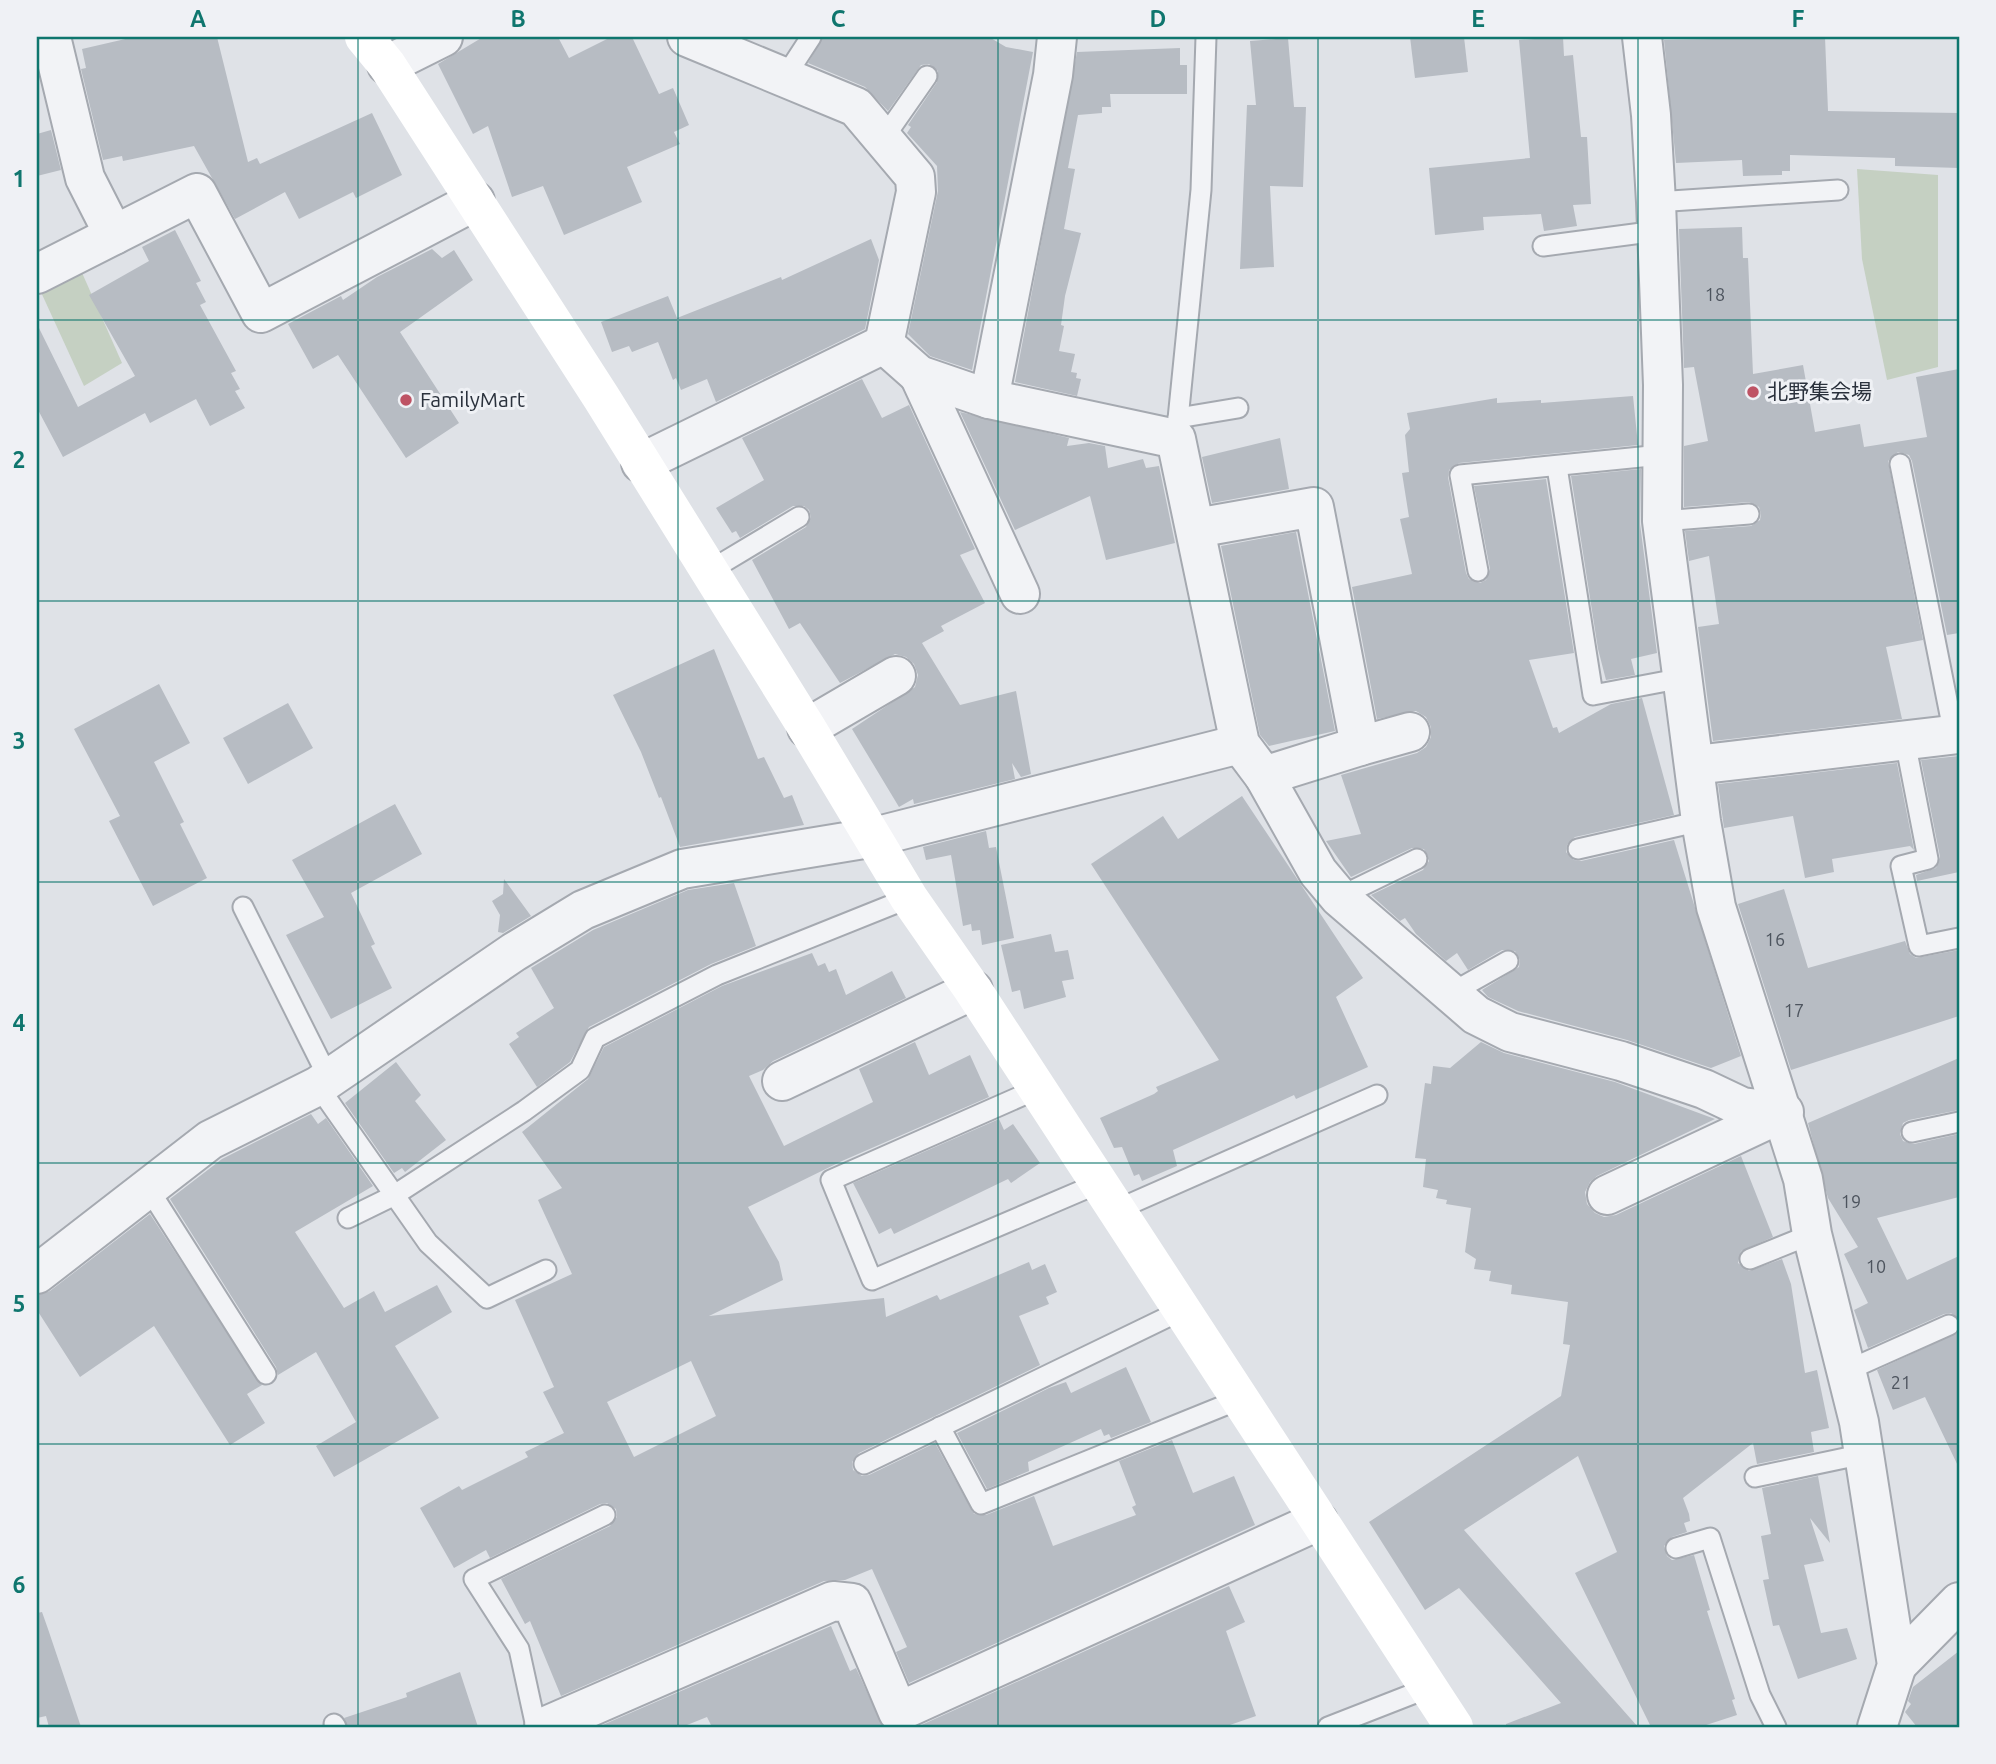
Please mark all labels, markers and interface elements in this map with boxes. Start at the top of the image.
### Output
text: A [190,6,206,31]
text: B [510,6,526,31]
text: C [831,6,846,31]
text: D [1150,6,1166,31]
text: E [1471,6,1485,31]
text: F [1792,6,1805,31]
text: 1 [13,166,25,191]
house number: 18 [1705,284,1725,304]
place label: 北野集会場 [1767,379,1872,403]
marker: 北野集会場 [1745,384,1761,400]
place label: FamilyMart [420,387,525,411]
marker: FamilyMart [398,392,414,408]
text: 2 [13,447,25,472]
text: 3 [13,728,25,753]
house number: 16 [1765,929,1785,949]
house number: 17 [1784,1000,1804,1020]
text: 4 [13,1010,26,1035]
house number: 19 [1841,1191,1861,1211]
house number: 10 [1866,1256,1886,1276]
text: 5 [13,1291,25,1316]
house number: 21 [1891,1372,1911,1392]
text: 6 [13,1572,26,1597]

